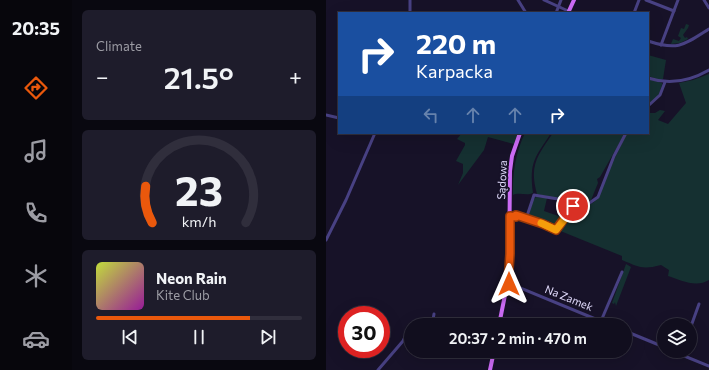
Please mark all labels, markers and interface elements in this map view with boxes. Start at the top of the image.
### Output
text: 20:35 [12,17,60,39]
text: 220 m [416,26,496,60]
icon: right [350,28,402,80]
text: Climate [96,38,142,54]
text: 21.5° [164,58,234,95]
text: Karpacka [416,60,493,82]
text: − [96,63,109,90]
text: + [289,63,302,90]
icon: directions [22,74,50,102]
icon: left [420,104,442,126]
icon: ahead [462,104,484,126]
icon: ahead [504,104,526,126]
icon: right [546,104,568,126]
icon: music [22,137,50,165]
street label: Sądowa [494,160,509,200]
text: 23 [175,164,223,215]
pin [556,189,590,223]
icon: arrive [562,195,584,217]
icon: phone [22,199,50,227]
text: km/h [182,212,216,230]
icon: climate [22,262,50,290]
position arrow [488,263,530,305]
text: Neon Rain [156,269,227,287]
street label: Na Zamek [543,282,595,313]
text: Kite Club [156,287,210,303]
speed limit sign: 30 [338,306,390,358]
map controls [657,318,697,358]
button: layers [657,318,697,358]
icon: car [22,325,50,353]
icon: previous [119,326,141,348]
icon: pause [188,326,210,348]
icon: next [257,326,279,348]
text: 20:37 · 2 min · 470 m [449,329,587,347]

